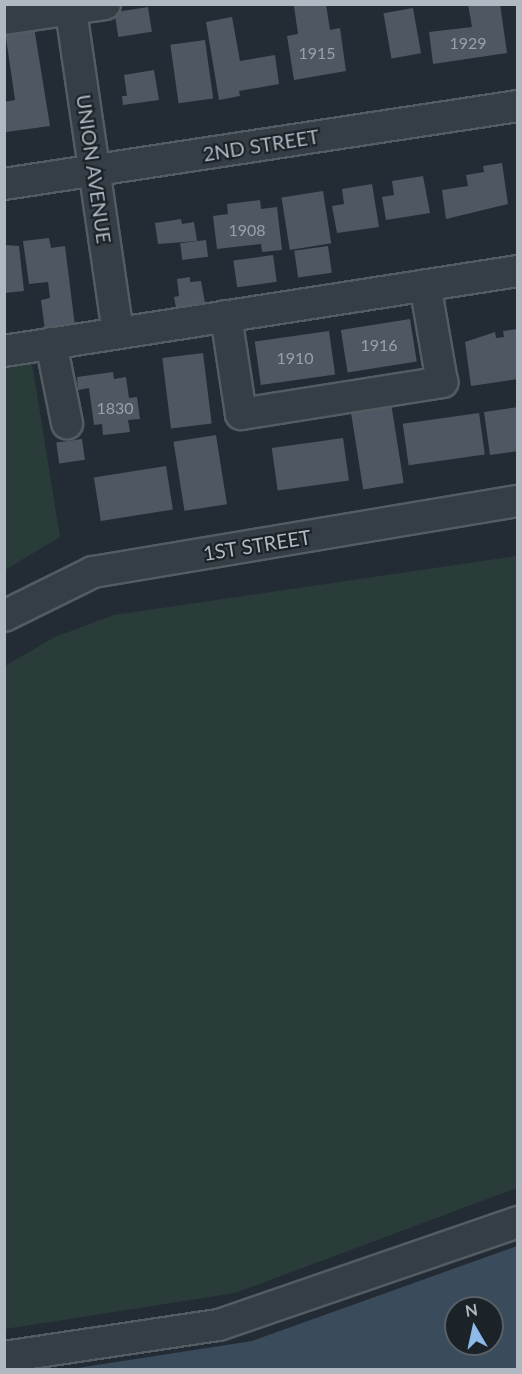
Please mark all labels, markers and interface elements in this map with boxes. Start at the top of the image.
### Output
house number: 1929 [449,33,487,53]
house number: 1915 [298,43,336,63]
street label: UNION AVENUE [72,93,116,245]
street label: 2ND STREET [201,124,321,166]
house number: 1908 [228,220,266,240]
house number: 1916 [360,335,398,355]
house number: 1910 [276,348,314,368]
house number: 1830 [96,398,134,418]
street label: 1ST STREET [201,525,313,565]
north arrow [444,1296,504,1356]
text: N [464,1299,479,1320]

